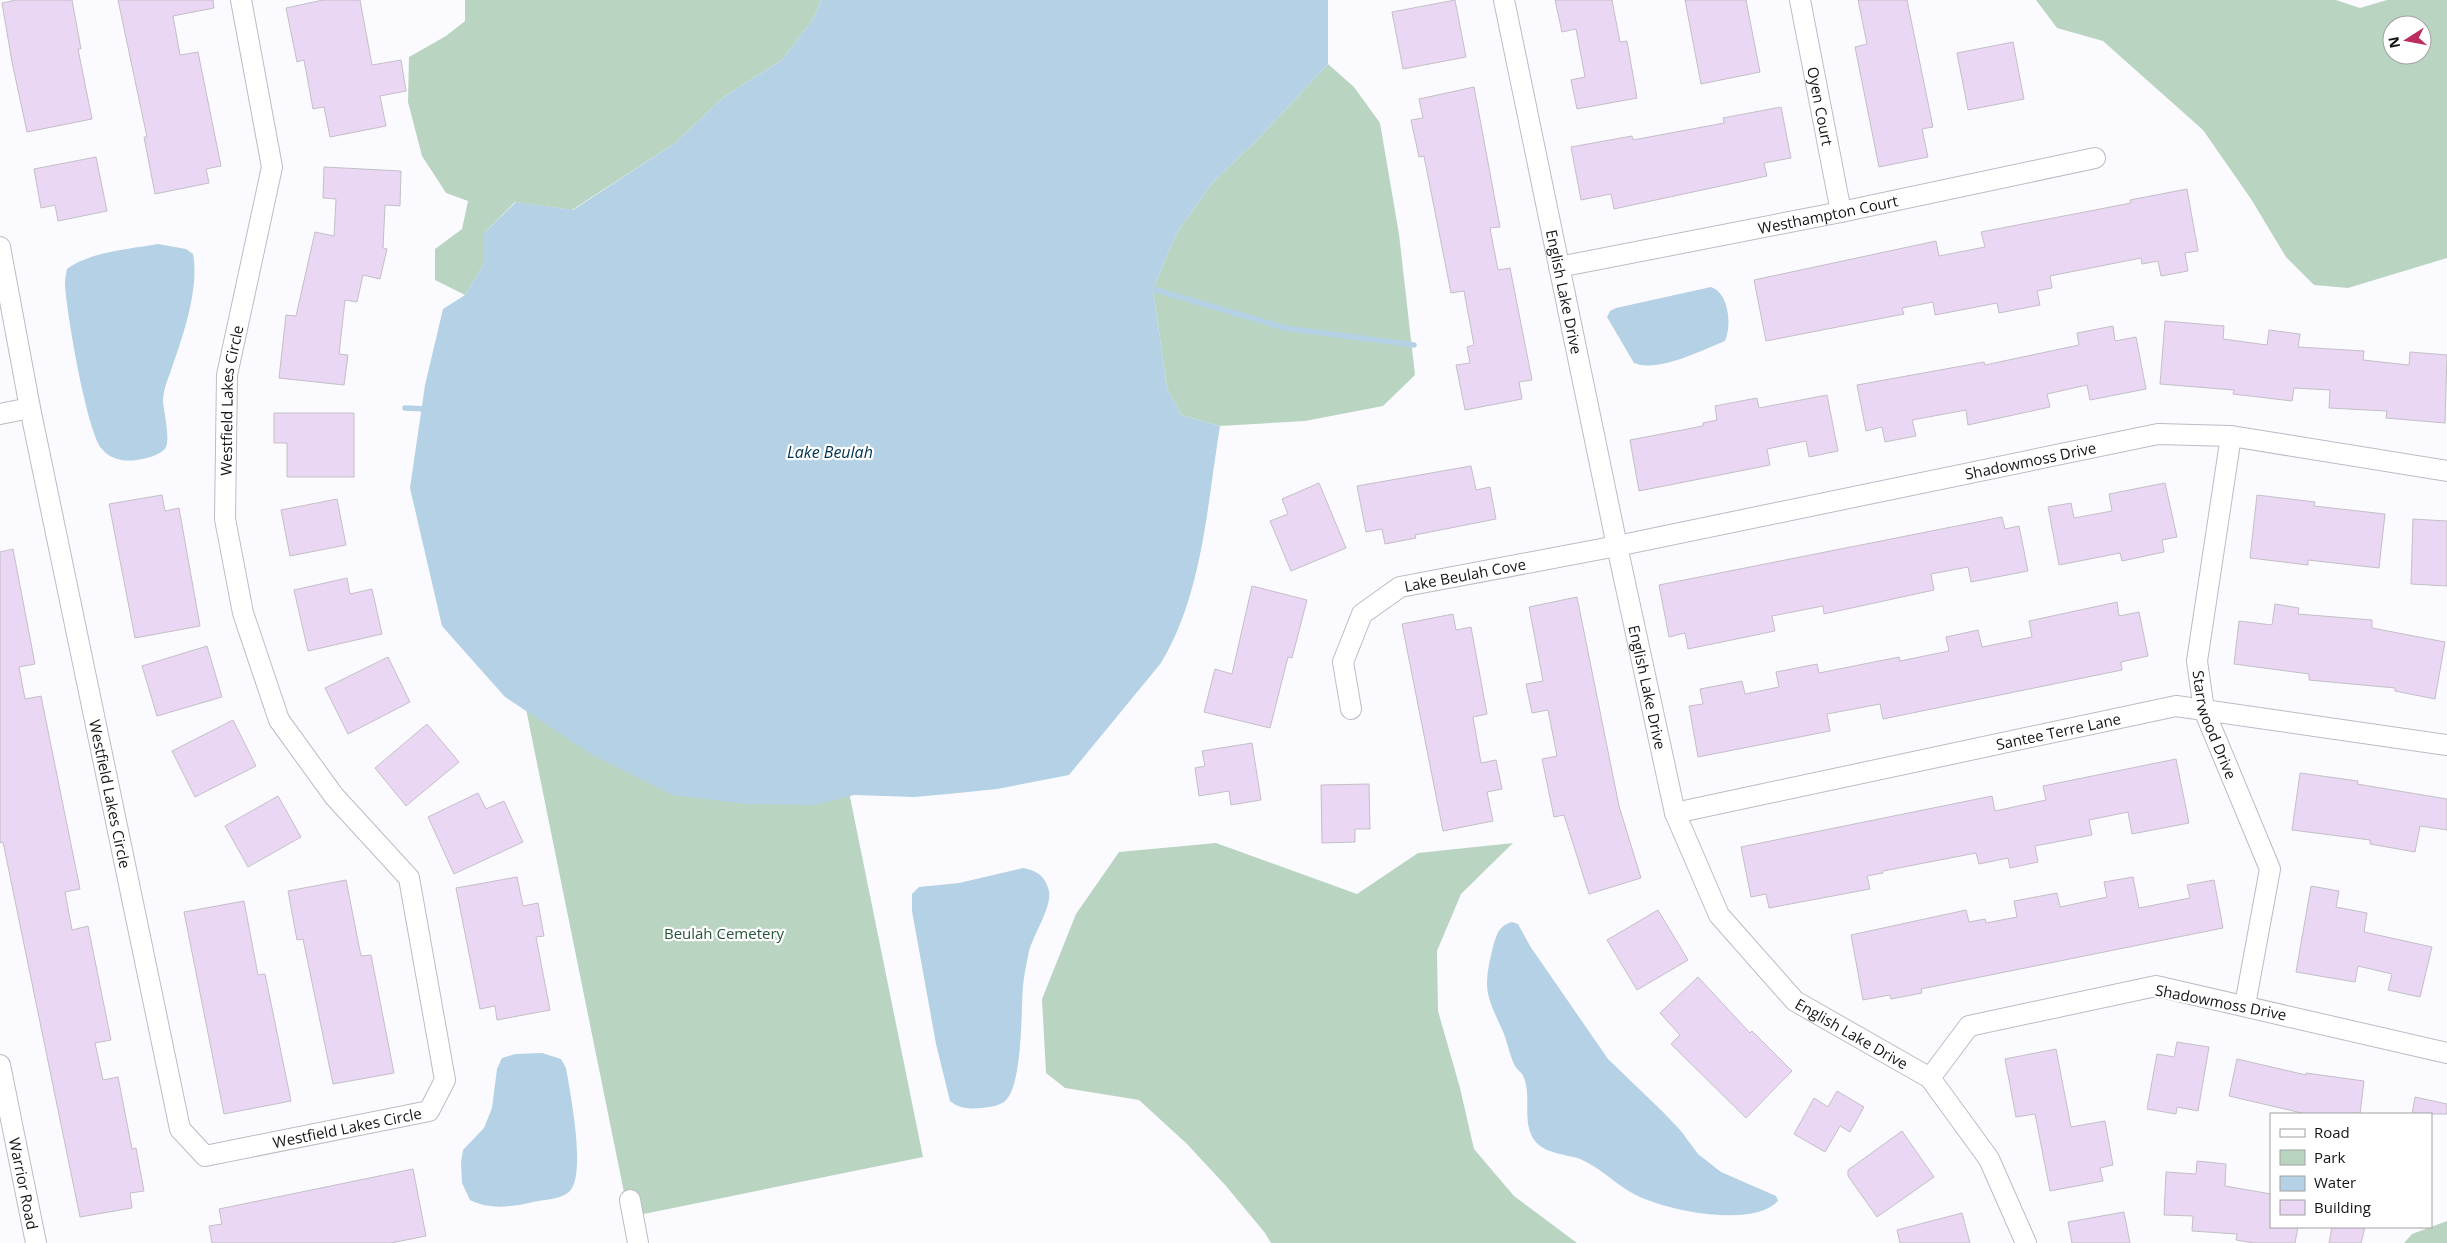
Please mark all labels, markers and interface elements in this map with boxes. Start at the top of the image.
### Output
north arrow [2382,15,2432,65]
text: N [2383,35,2404,50]
street label: Oyen Court [1803,65,1838,147]
street label: Westhampton Court [1756,190,1900,238]
street label: English Lake Drive [1542,228,1587,356]
street label: Westfield Lakes Circle [216,323,247,476]
street label: Shadowmoss Drive [1963,437,2098,484]
water label: Lake Beulah [787,441,873,463]
street label: Lake Beulah Cove [1402,553,1527,596]
street label: English Lake Drive [1624,623,1671,751]
street label: Starrwood Drive [2188,669,2242,782]
street label: Santee Terre Lane [1994,708,2123,754]
street label: Westfield Lakes Circle [85,718,136,870]
park label: Beulah Cemetery [664,923,785,943]
street label: Shadowmoss Drive [2154,979,2288,1025]
street label: English Lake Drive [1792,993,1912,1073]
street label: Westfield Lakes Circle [271,1103,423,1152]
legend [2270,1113,2432,1228]
text: Road [2314,1122,2350,1142]
street label: Warrior Road [5,1136,43,1231]
text: Park [2314,1147,2345,1167]
text: Water [2314,1172,2356,1192]
text: Building [2314,1197,2371,1217]

